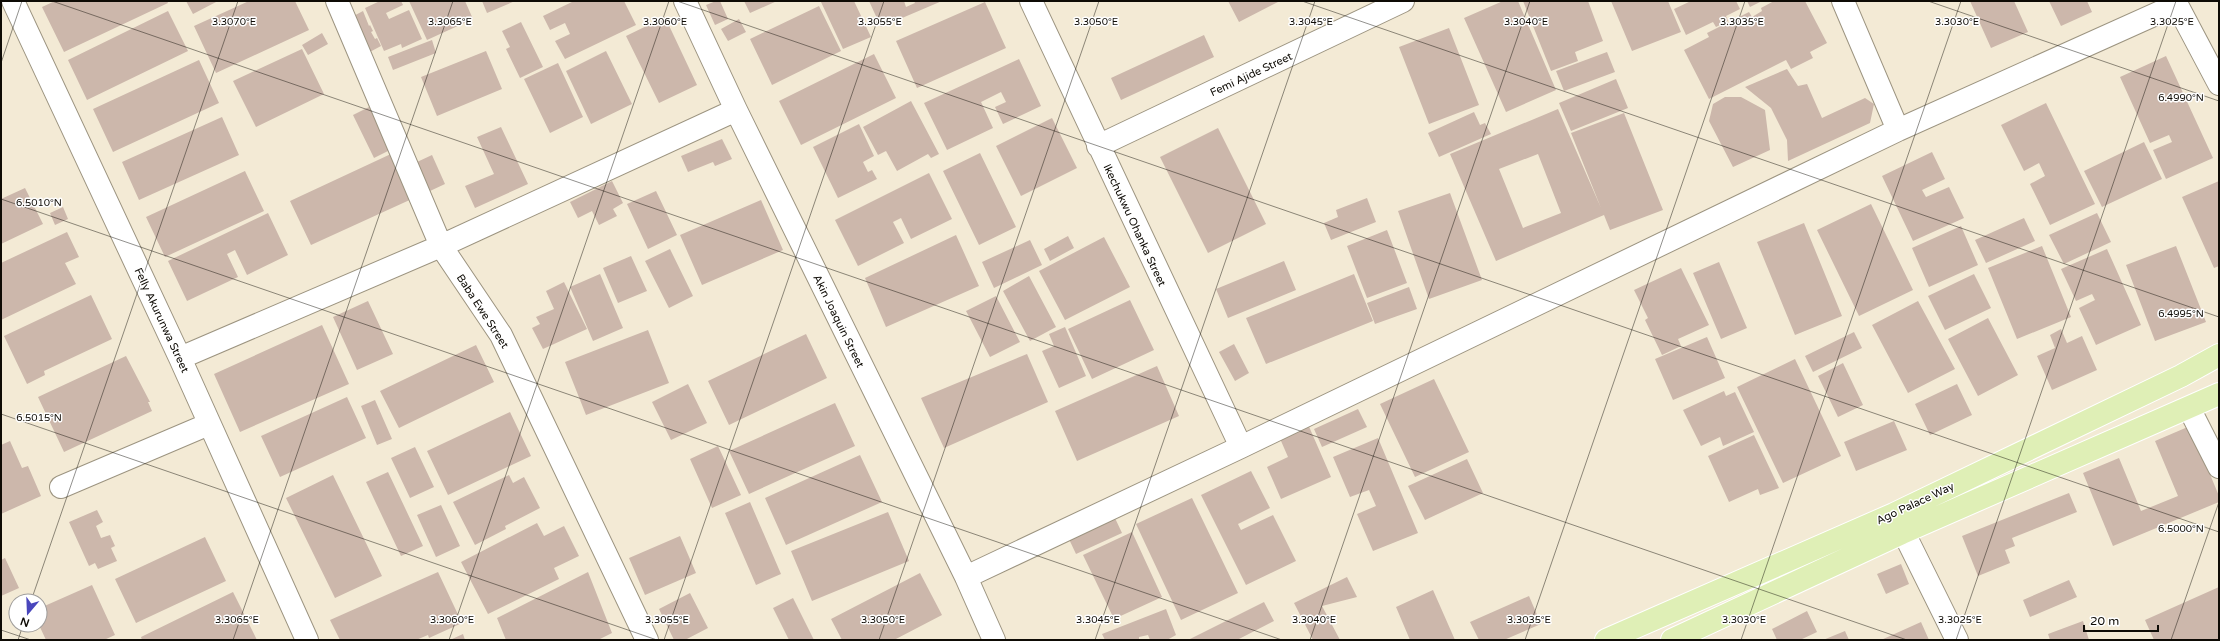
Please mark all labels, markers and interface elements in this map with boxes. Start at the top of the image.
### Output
text: 3.3070°E [212,16,256,28]
text: 3.3065°E [428,16,472,28]
text: 3.3060°E [643,16,687,28]
text: 3.3055°E [858,16,902,28]
text: 3.3050°E [1074,16,1118,28]
text: 3.3045°E [1289,16,1333,28]
text: 3.3040°E [1504,16,1548,28]
text: 3.3035°E [1720,16,1764,28]
text: 3.3030°E [1935,16,1979,28]
text: 3.3025°E [2150,16,2194,28]
street label: Femi Ajide Street [1208,50,1294,99]
text: 6.4990°N [2158,92,2204,104]
street label: Ikechukwu Ohanka Street [1100,162,1169,288]
text: 6.5010°N [16,197,62,209]
street label: Felly Akurunwa Street [132,266,192,375]
street label: Baba Ewe Street [454,272,511,351]
street label: Akin Joaquin Street [810,273,867,370]
text: 6.4995°N [2158,308,2204,320]
text: 6.5015°N [16,412,62,424]
street label: Ago Palace Way [1874,480,1956,527]
text: 6.5000°N [2158,523,2204,535]
north arrow [8,593,48,633]
scale bar [2084,607,2158,633]
text: N [19,614,31,630]
text: 3.3065°E [215,614,259,626]
text: 3.3060°E [430,614,474,626]
text: 3.3055°E [645,614,689,626]
text: 3.3050°E [861,614,905,626]
text: 3.3045°E [1076,614,1120,626]
text: 3.3040°E [1292,614,1336,626]
text: 3.3035°E [1507,614,1551,626]
text: 3.3030°E [1722,614,1766,626]
text: 3.3025°E [1938,614,1982,626]
text: 20 m [2090,614,2119,628]

